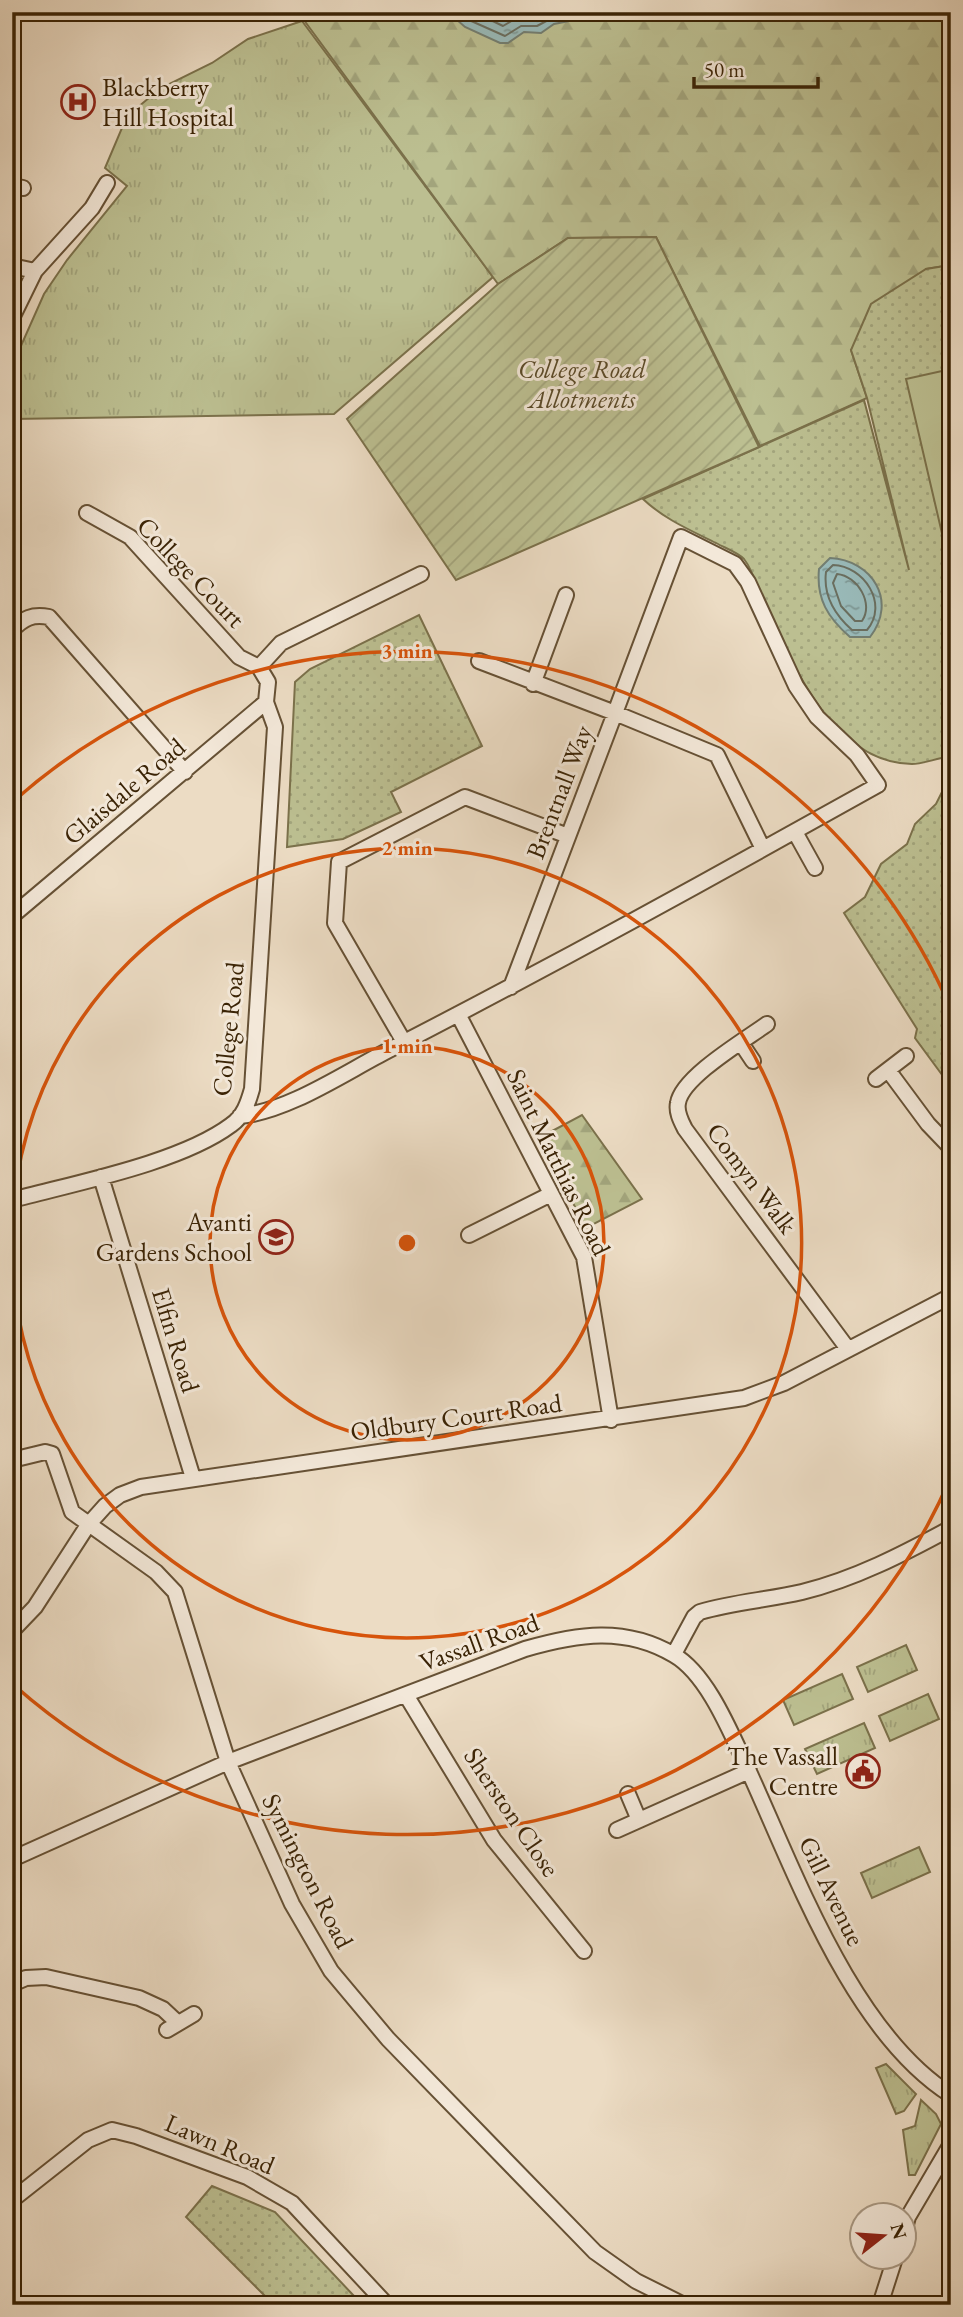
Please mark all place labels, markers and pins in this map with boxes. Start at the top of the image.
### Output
place label: Blackberry Hill Hospital [102,70,234,134]
hospital icon: Blackberry Hill Hospital [59,83,97,121]
place label: Avanti Gardens School [96,1205,252,1269]
school or university icon: Avanti Gardens School [257,1218,295,1256]
centre of rings [395,1231,419,1255]
place label: The Vassall Centre [727,1739,838,1803]
public building icon: The Vassall Centre [844,1752,882,1790]

